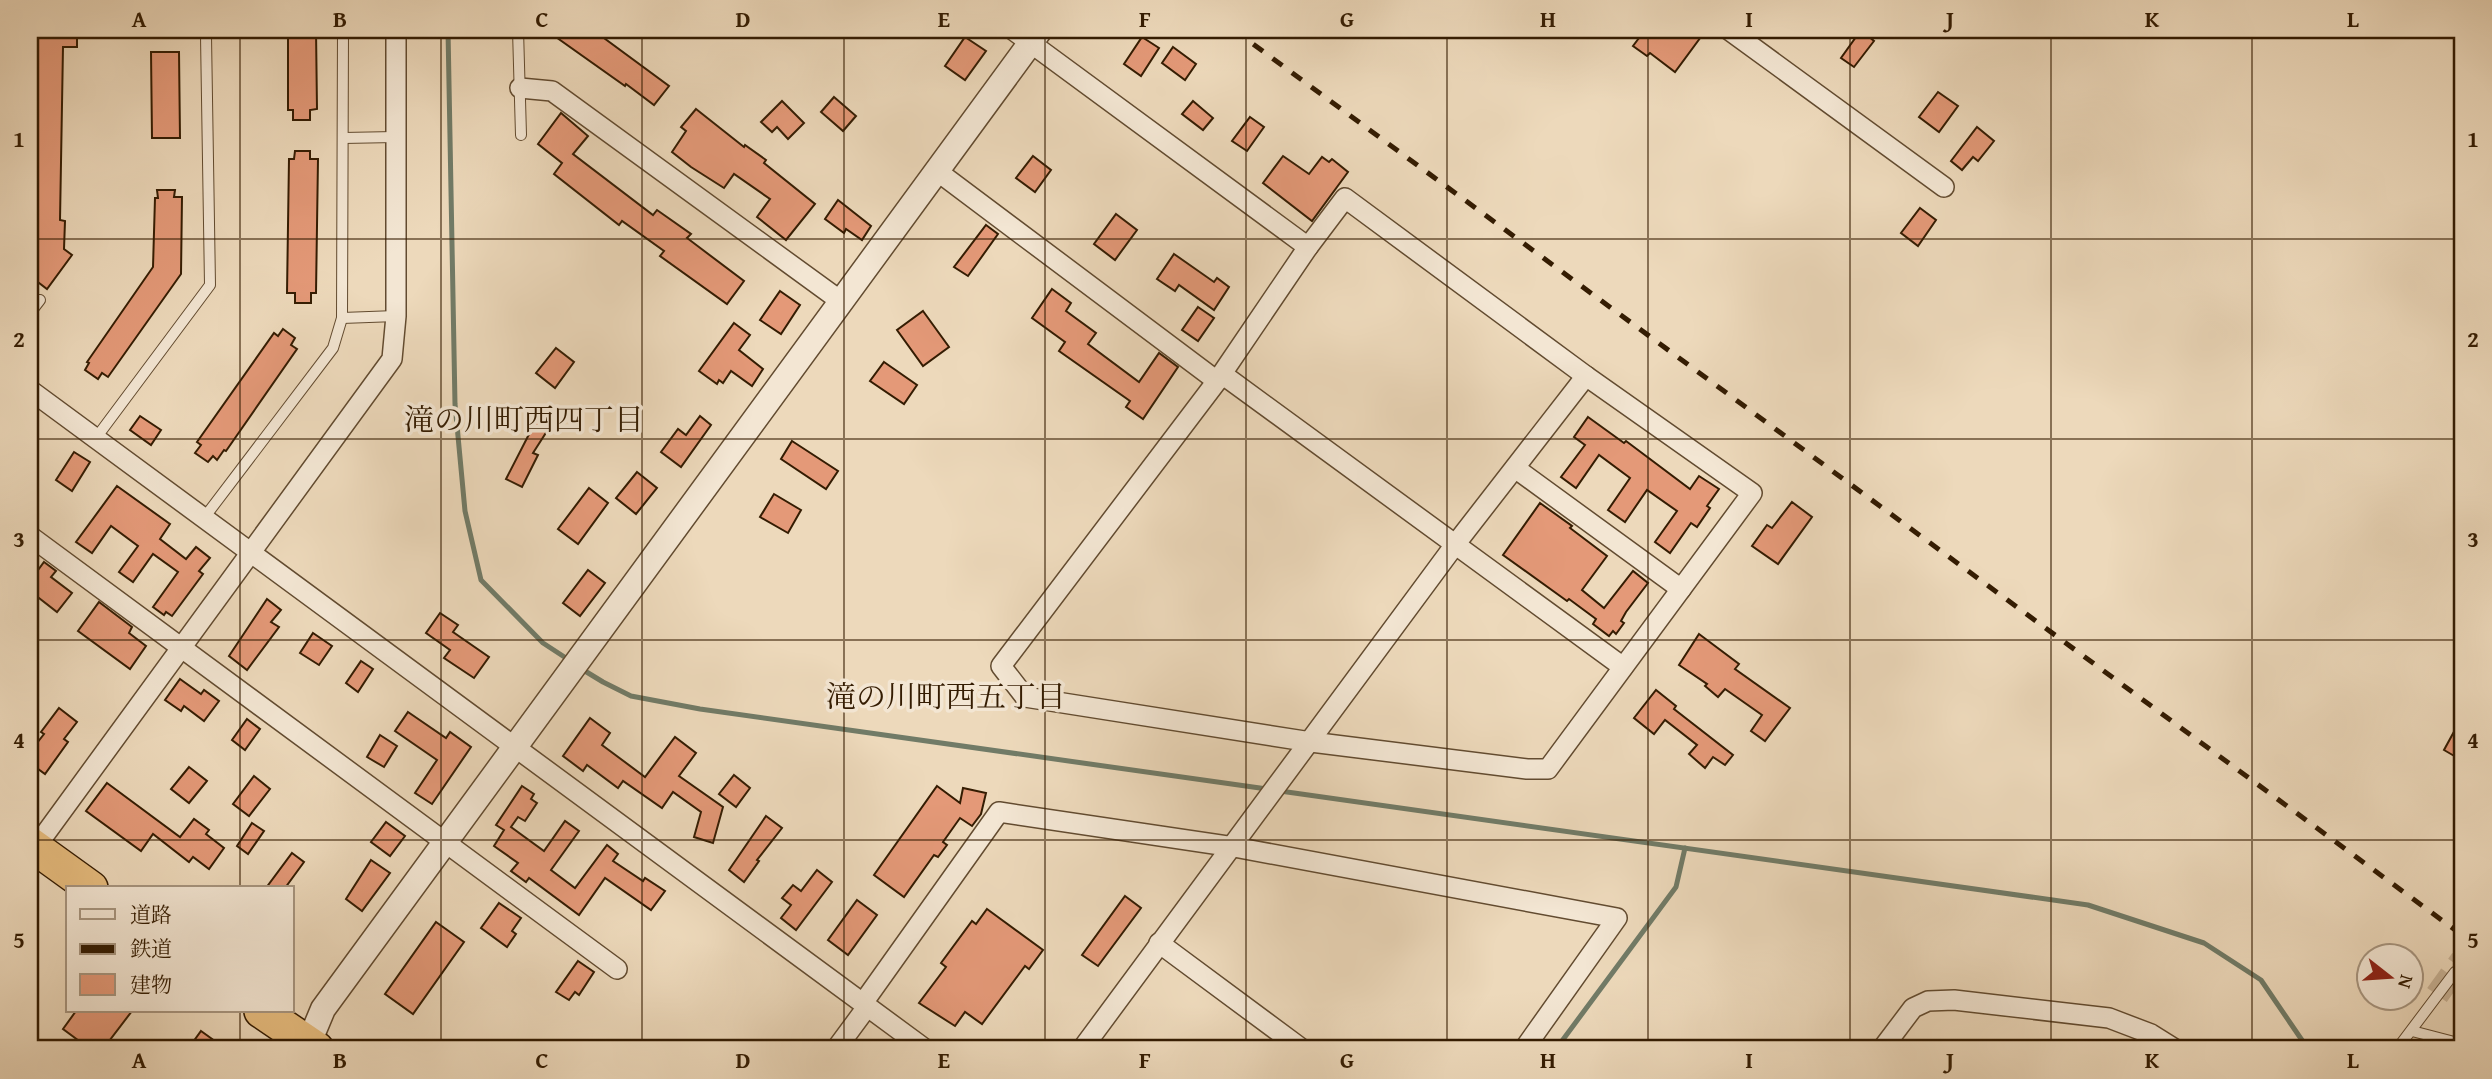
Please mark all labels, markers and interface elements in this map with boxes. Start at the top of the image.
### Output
text: A [132,2,147,35]
text: B [333,2,347,35]
text: C [535,2,549,35]
text: D [736,2,751,35]
text: E [938,2,950,35]
text: F [1139,2,1151,35]
text: G [1340,2,1354,35]
text: H [1540,2,1556,35]
text: I [1745,2,1753,35]
text: J [1942,2,1954,35]
text: K [2145,2,2160,35]
text: L [2347,2,2359,35]
text: 1 [13,122,25,155]
text: 1 [2467,122,2479,155]
text: 2 [13,322,25,355]
text: 2 [2467,322,2479,355]
district label: 滝の川町西四丁目 [404,397,644,441]
text: 3 [13,522,25,555]
text: 3 [2467,522,2479,555]
district label: 滝の川町西五丁目 [826,674,1066,718]
text: 4 [13,723,25,756]
text: 4 [2467,723,2479,756]
legend [66,886,294,1012]
text: 道路 [130,899,172,930]
text: 5 [13,923,25,956]
text: 5 [2467,923,2479,956]
text: 鉄道 [130,933,172,964]
north arrow [2356,942,2426,1012]
text: 建物 [130,969,172,1000]
text: N [2391,972,2422,992]
text: A [132,1043,147,1076]
text: B [333,1043,347,1076]
text: C [535,1043,549,1076]
text: D [736,1043,751,1076]
text: E [938,1043,950,1076]
text: F [1139,1043,1151,1076]
text: G [1340,1043,1354,1076]
text: H [1540,1043,1556,1076]
text: I [1745,1043,1753,1076]
text: J [1942,1043,1954,1076]
text: K [2145,1043,2160,1076]
text: L [2347,1043,2359,1076]

